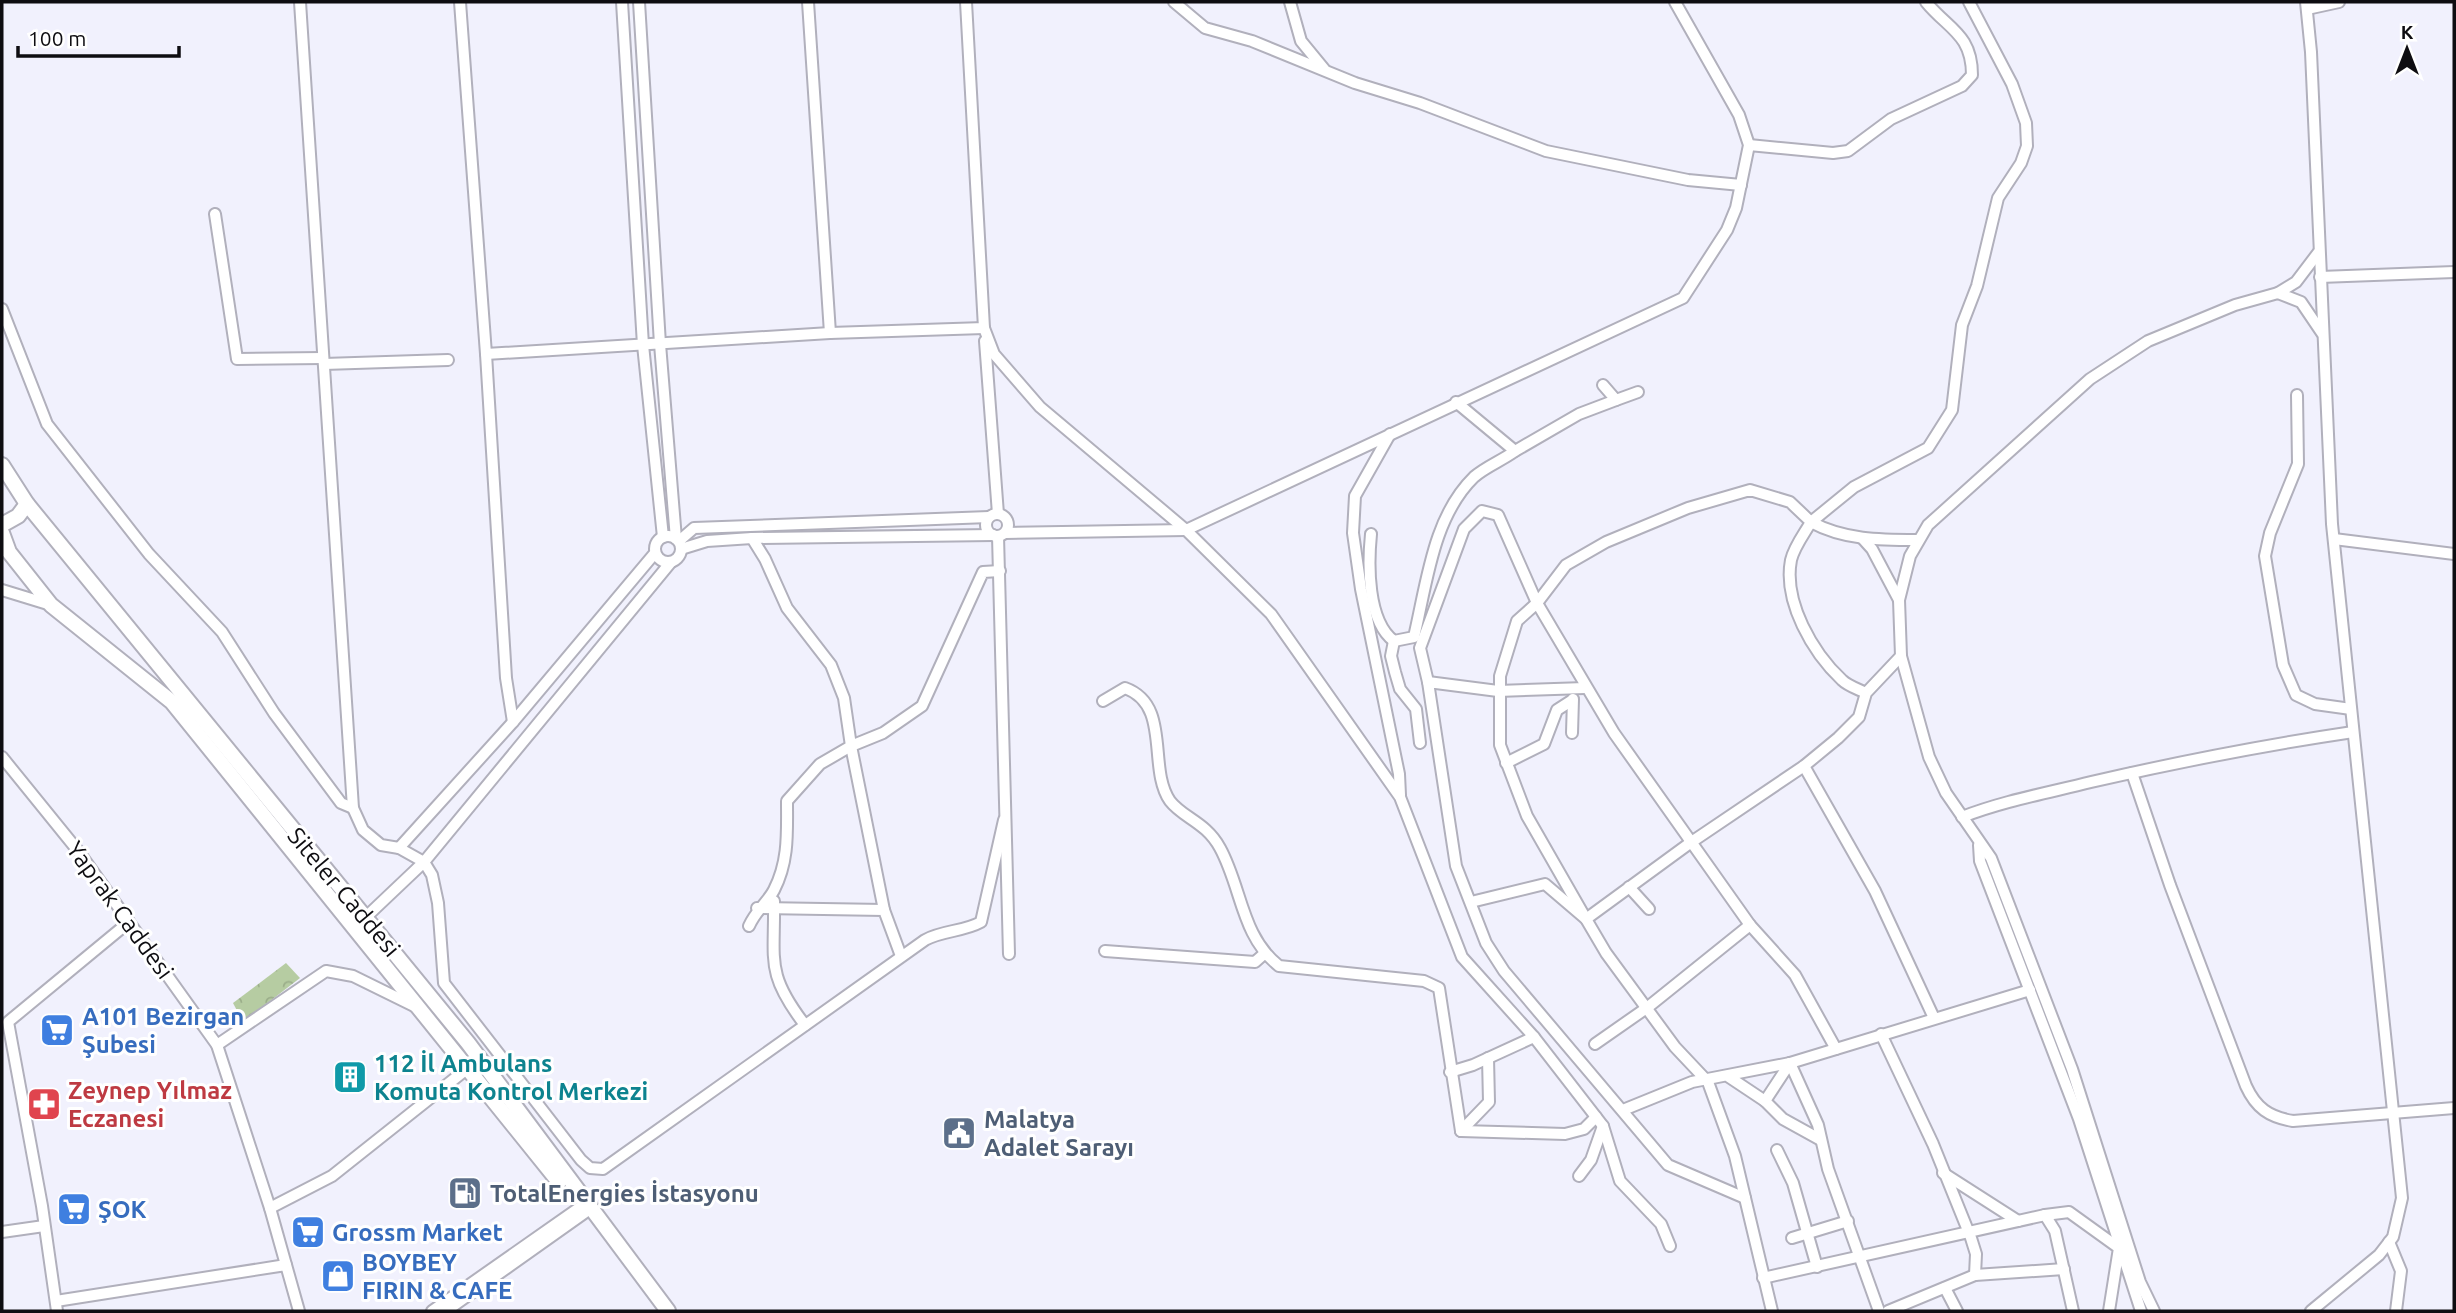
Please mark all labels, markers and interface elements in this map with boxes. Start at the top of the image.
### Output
scale bar [18,14,178,58]
north arrow [2372,14,2442,84]
text: K [2401,21,2414,43]
text: 100 m [28,26,86,50]
street label: Siteler Caddesi [282,822,406,962]
street label: Yaprak Caddesi [61,836,179,984]
place label: A101 Bezirgan Şubesi [82,1003,244,1058]
supermarket icon: A101 Bezirgan Şubesi [38,1011,76,1049]
place label: 112 İl Ambulans Komuta Kontrol Merkezi [374,1050,648,1105]
building icon: 112 İl Ambulans Komuta Kontrol Merkezi [331,1058,369,1096]
place label: Zeynep Yılmaz Eczanesi [68,1077,232,1132]
pharmacy icon: Zeynep Yılmaz Eczanesi [25,1085,63,1123]
place label: Malatya Adalet Sarayı [984,1106,1134,1161]
public building icon: Malatya Adalet Sarayı [940,1114,978,1152]
fuel station icon: TotalEnergies İstasyonu [446,1174,484,1212]
place label: TotalEnergies İstasyonu [490,1180,759,1207]
supermarket icon: ŞOK [55,1190,93,1228]
place label: ŞOK [98,1196,147,1223]
supermarket icon: Grossm Market [289,1213,327,1251]
place label: Grossm Market [332,1219,503,1246]
place label: BOYBEY FIRIN & CAFE [362,1249,512,1304]
shop icon: BOYBEY FIRIN & CAFE [319,1257,357,1295]

